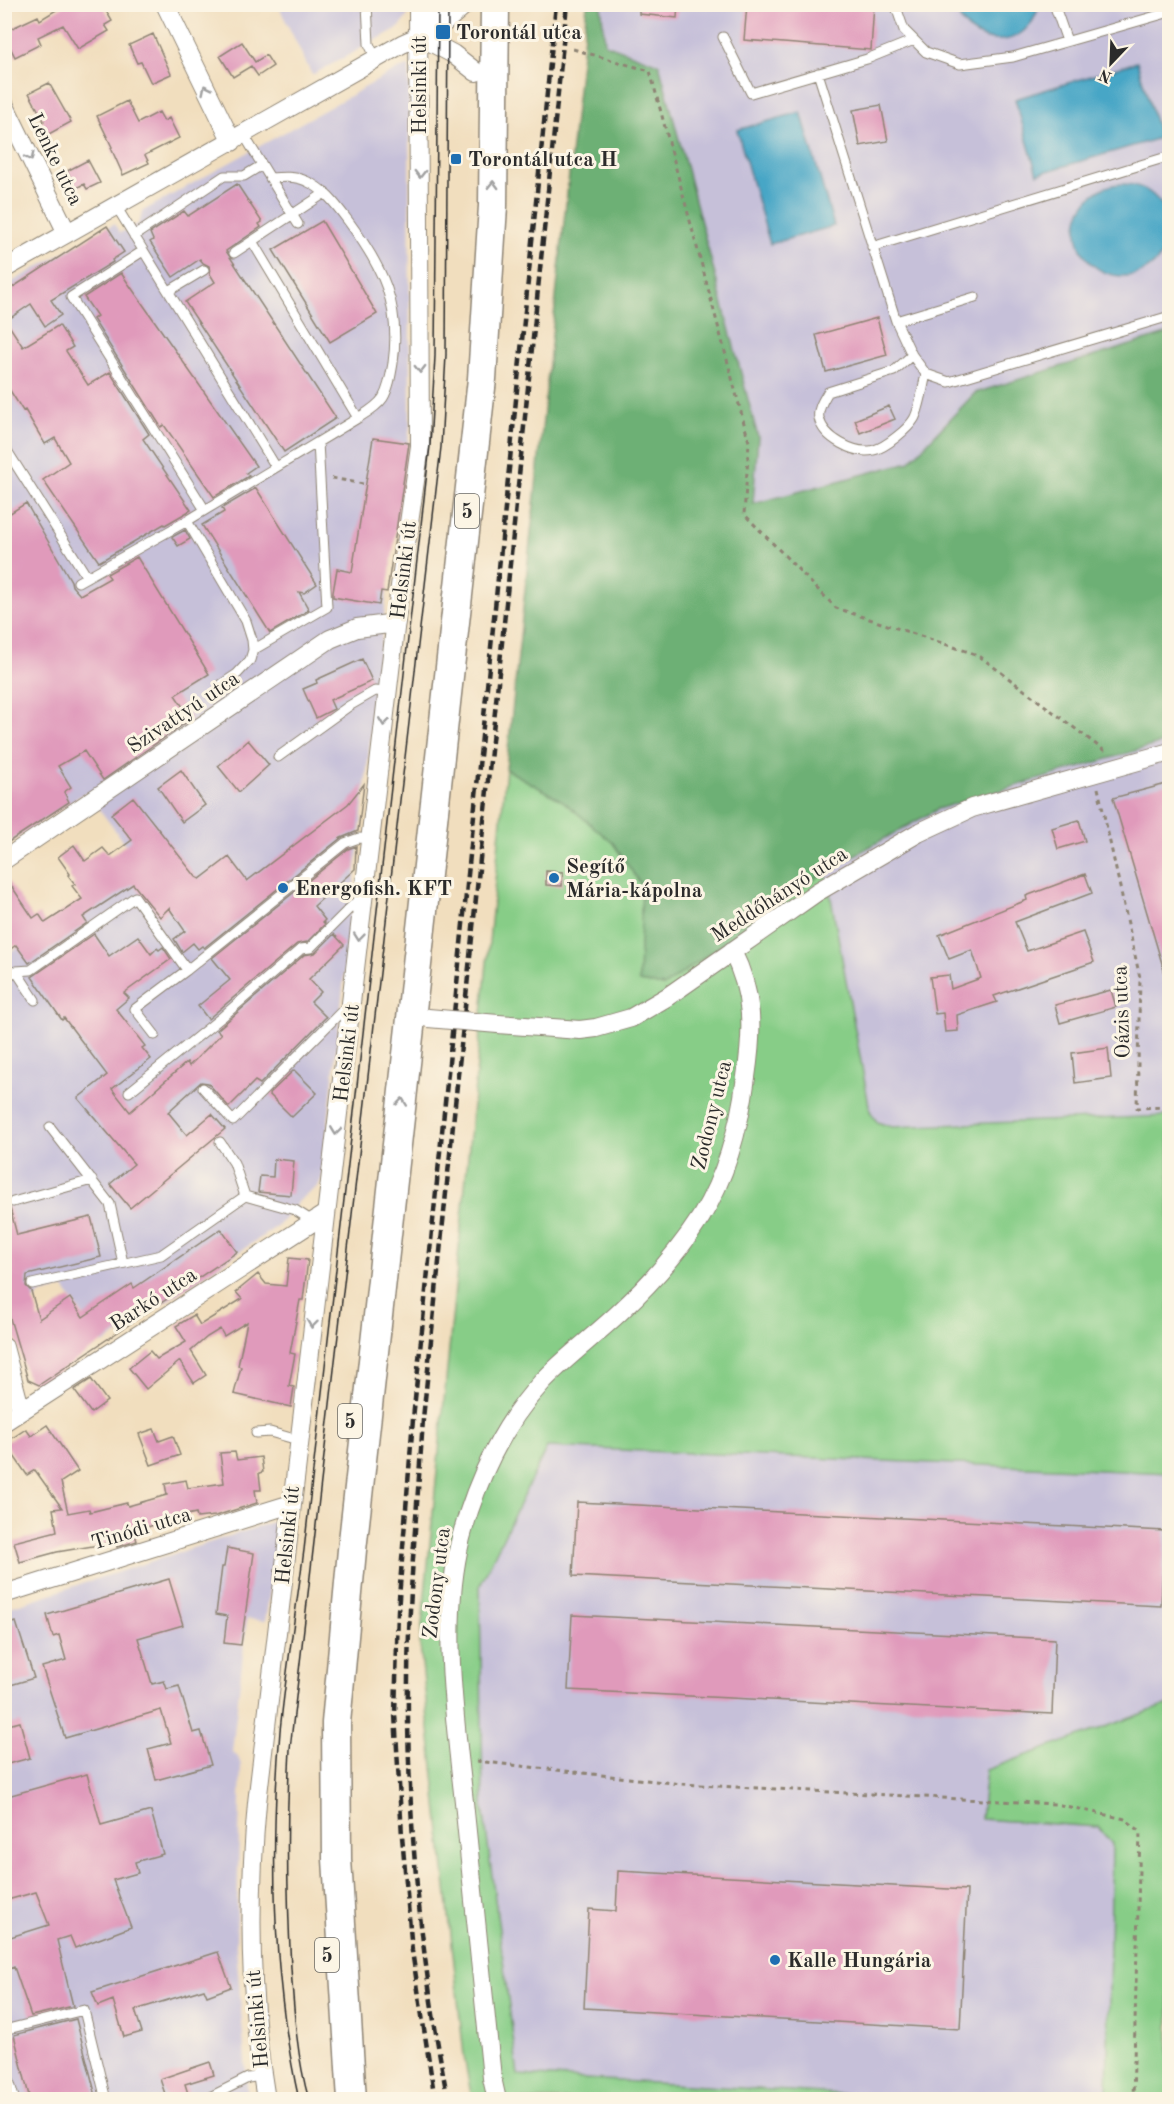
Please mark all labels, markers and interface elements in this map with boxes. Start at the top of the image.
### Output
marker: Torontál utca [434,23,452,41]
place label: Torontál utca [456,23,582,44]
north arrow [1081,33,1141,93]
street label: Helsinki út [410,35,431,135]
text: N [1096,65,1115,85]
one-way arrow [202,84,213,95]
street label: Lenke utca [23,110,86,209]
one-way arrow [23,150,35,161]
place label: Torontál utca H [468,150,617,171]
marker: Torontál utca H [449,152,463,166]
one-way arrow [414,170,426,179]
one-way arrow [487,181,499,190]
one-way arrow [414,365,426,374]
road number: 5 [455,494,479,528]
street label: Helsinki út [388,520,421,621]
street label: Szivattyú utca [124,668,244,758]
one-way arrow [378,718,391,727]
street label: Meddőhányó utca [708,844,851,947]
place label: Segítő Mária-kápolna [566,857,703,902]
marker: Segítő Mária-kápolna [547,871,561,885]
place label: Energofish. KFT [295,879,452,900]
marker: Energofish. KFT [276,881,290,895]
one-way arrow [353,932,366,941]
street label: Oázis utca [1110,965,1135,1059]
street label: Helsinki út [331,1003,364,1104]
street label: Zodony utca [689,1059,736,1172]
one-way arrow [395,1097,408,1106]
one-way arrow [330,1126,343,1135]
street label: Barkó utca [107,1265,201,1336]
one-way arrow [306,1320,319,1329]
road number: 5 [338,1404,362,1438]
street label: Helsinki út [273,1485,304,1586]
street label: Tinódi utca [89,1504,194,1555]
street label: Zodony utca [420,1526,455,1640]
road number: 5 [315,1938,339,1972]
place label: Kalle Hungária [787,1951,932,1972]
marker: Kalle Hungária [768,1953,782,1967]
street label: Helsinki út [244,1969,273,2069]

